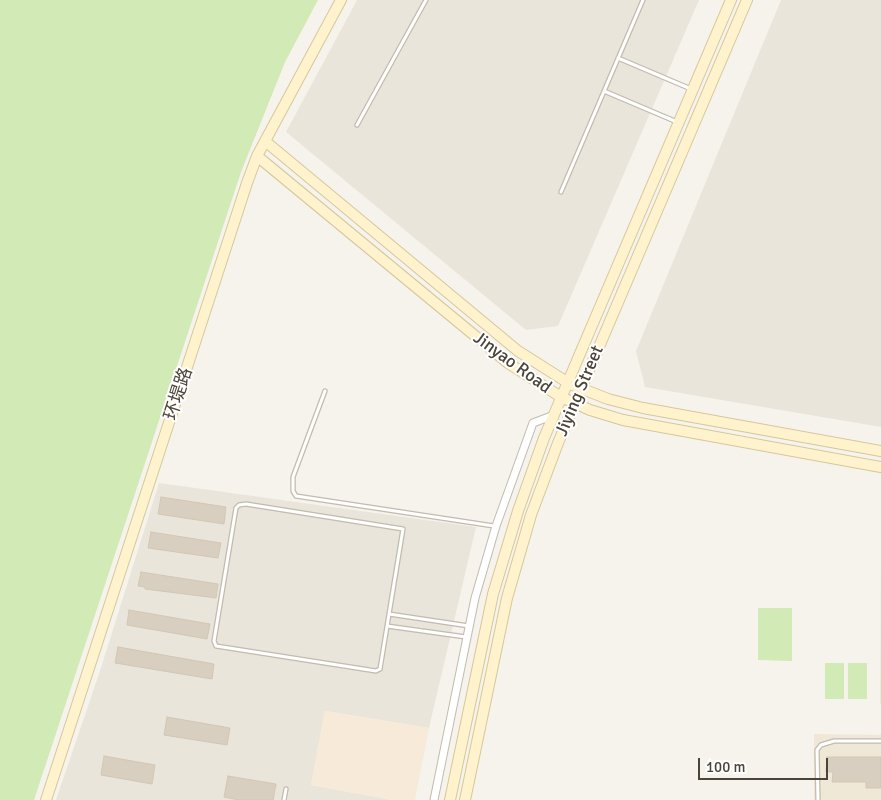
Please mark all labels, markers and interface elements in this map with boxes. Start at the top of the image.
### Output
street label: Jinyao Road [469,327,555,399]
street label: Jiying Street [551,342,609,440]
street label: 环堤路 [160,365,198,423]
scale bar [701,748,831,780]
text: 100 m [706,758,746,776]

